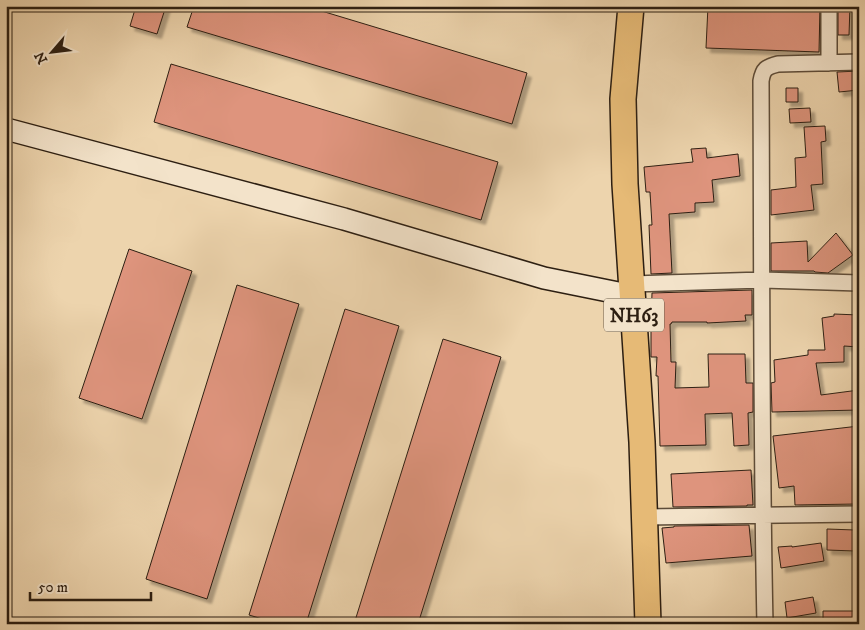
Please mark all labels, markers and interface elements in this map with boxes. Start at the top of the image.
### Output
north arrow [28,28,78,78]
text: N [31,48,52,67]
road number: NH63 [604,298,664,332]
scale bar [30,570,151,602]
text: 50 m [38,578,68,597]

